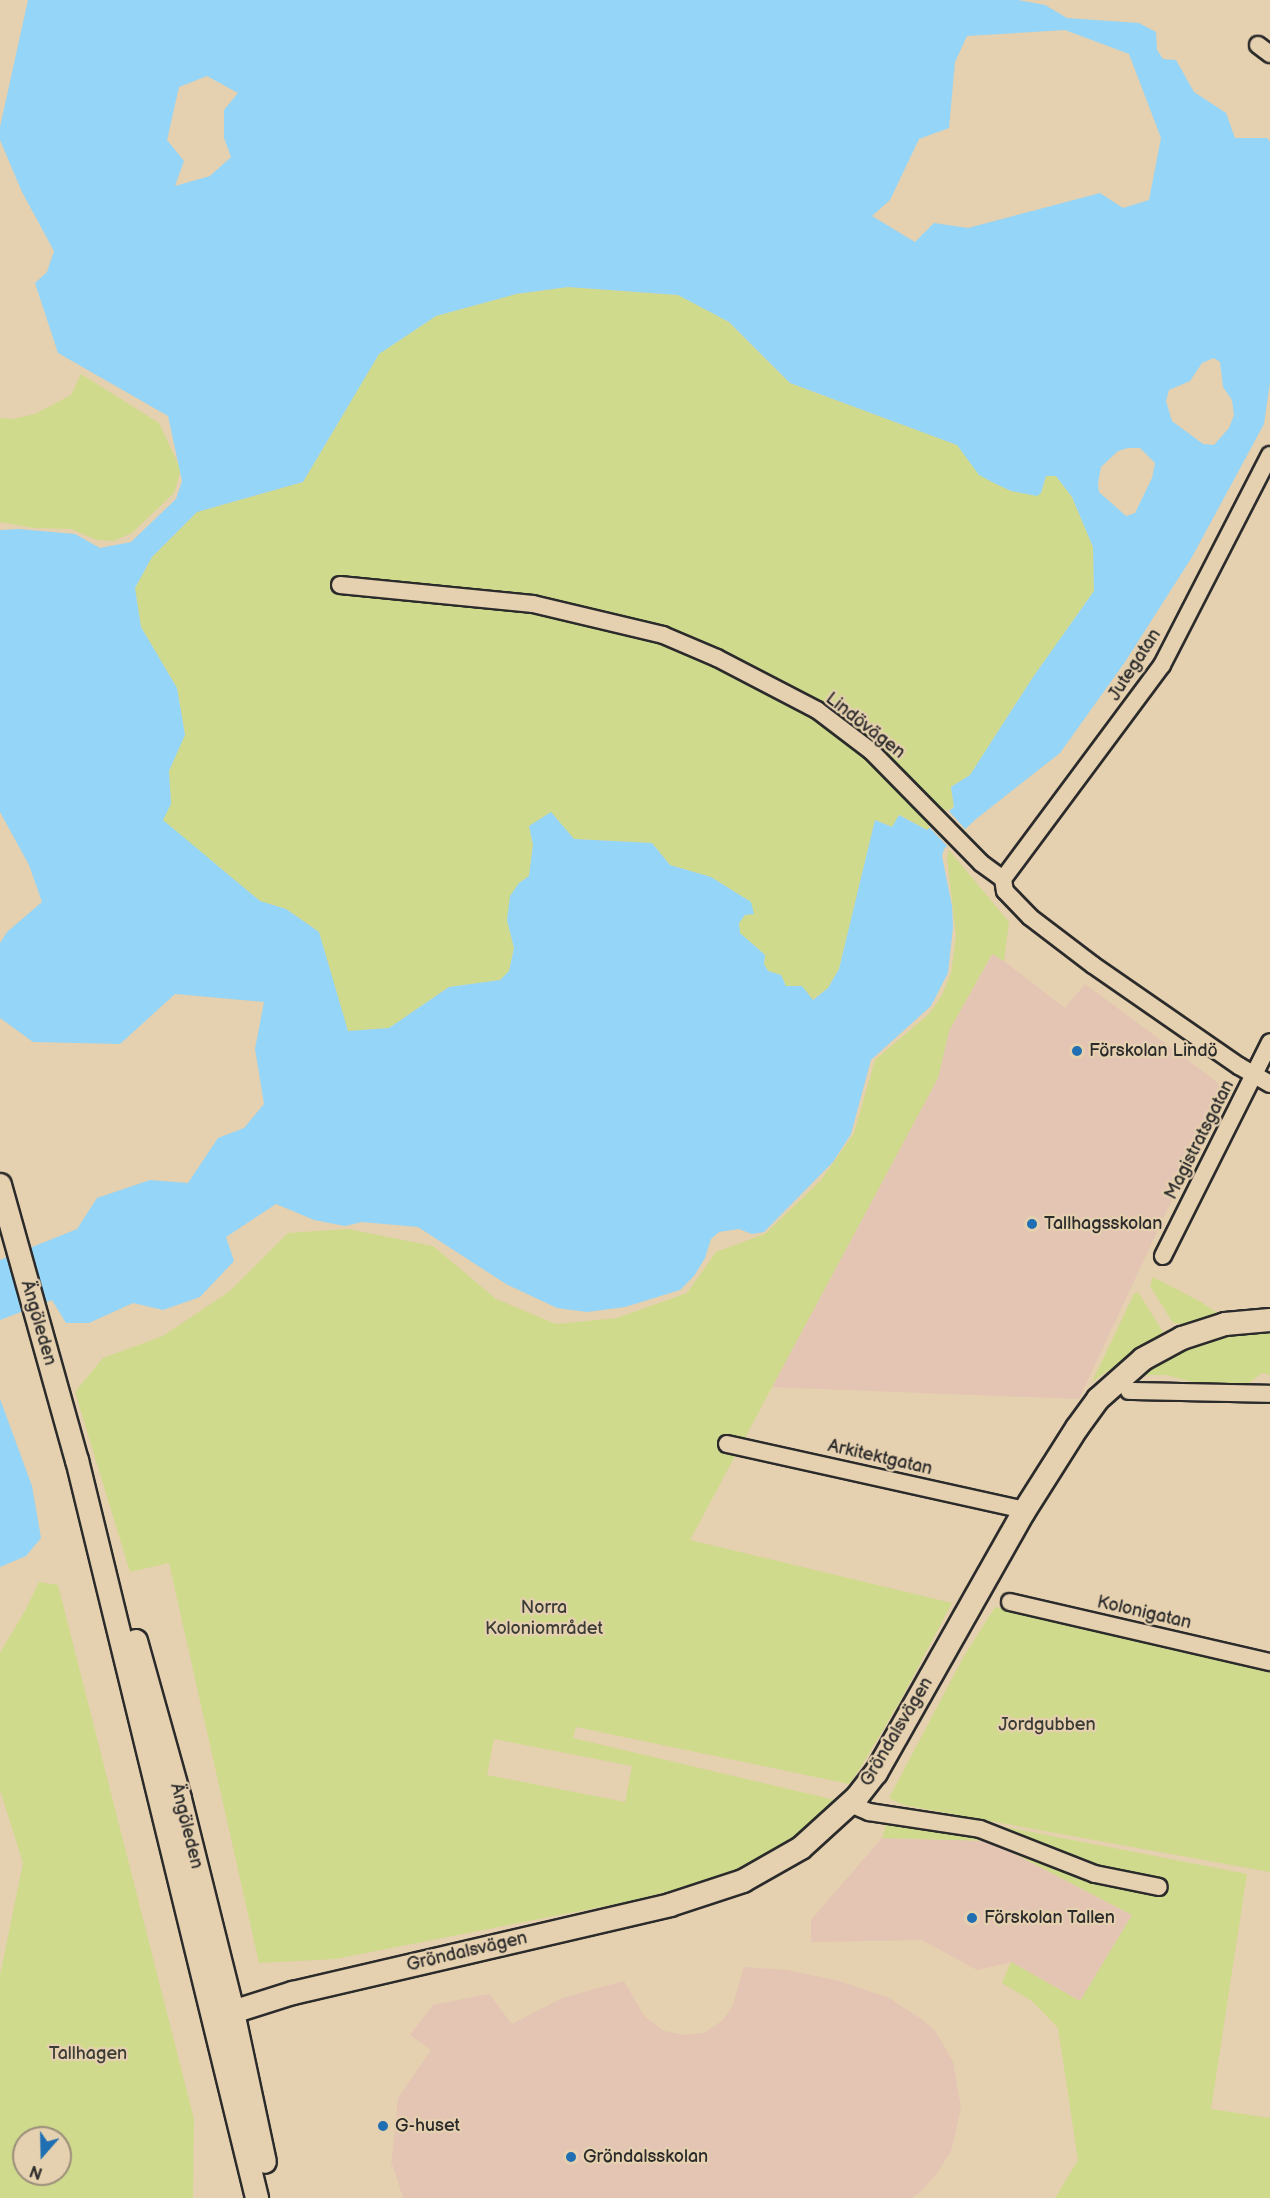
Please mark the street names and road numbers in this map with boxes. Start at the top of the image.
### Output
street label: Jutegatan [1104,625,1166,705]
street label: Lindövägen [821,688,909,764]
street label: Magistratsgatan [1161,1077,1239,1203]
street label: Ängöleden [16,1278,60,1368]
street label: Arkitektgatan [826,1436,934,1480]
street label: Kolonigatan [1095,1592,1193,1634]
street label: Gröndalsvägen [856,1674,938,1790]
street label: Ängöleden [165,1781,207,1871]
street label: Gröndalsvägen [405,1928,529,1976]

